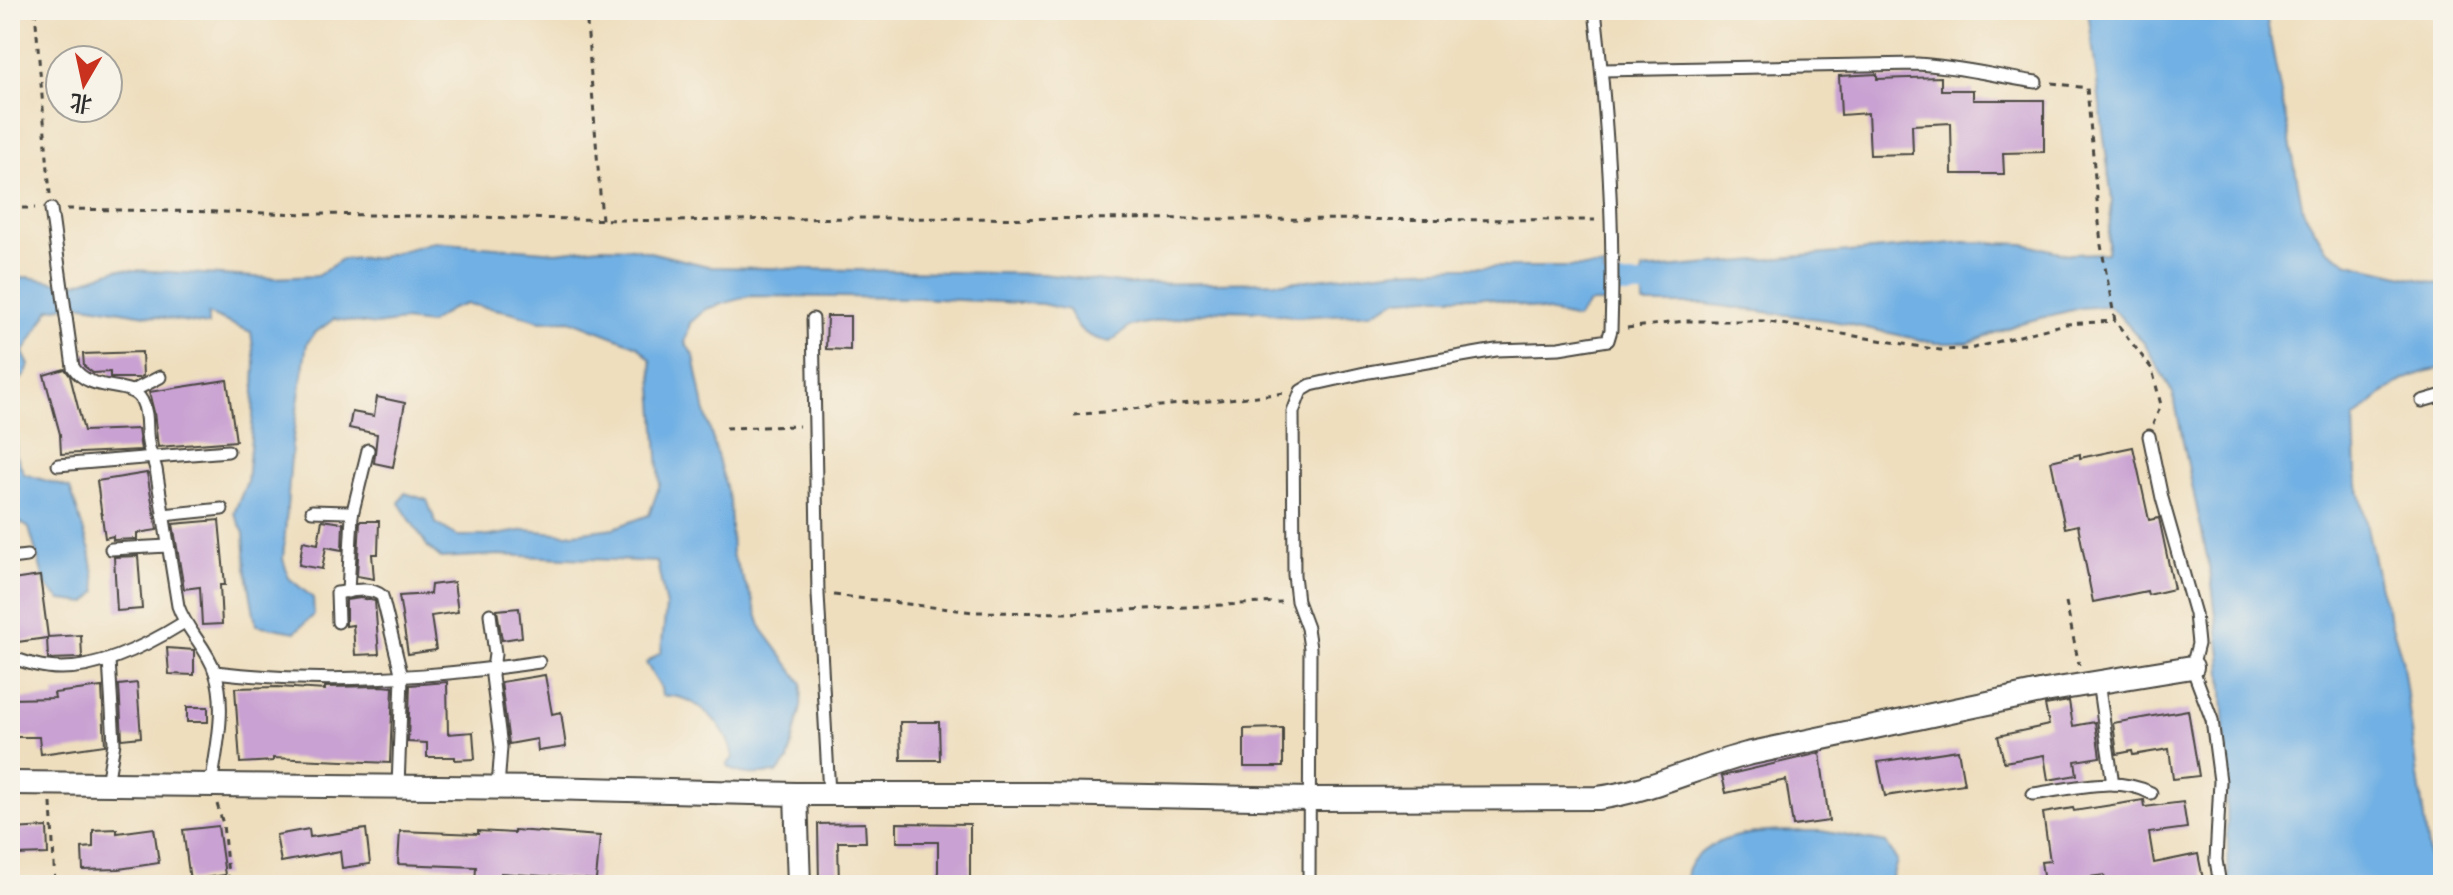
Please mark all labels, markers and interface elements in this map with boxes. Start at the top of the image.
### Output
north arrow [44,44,124,124]
text: 北 [68,86,94,119]

